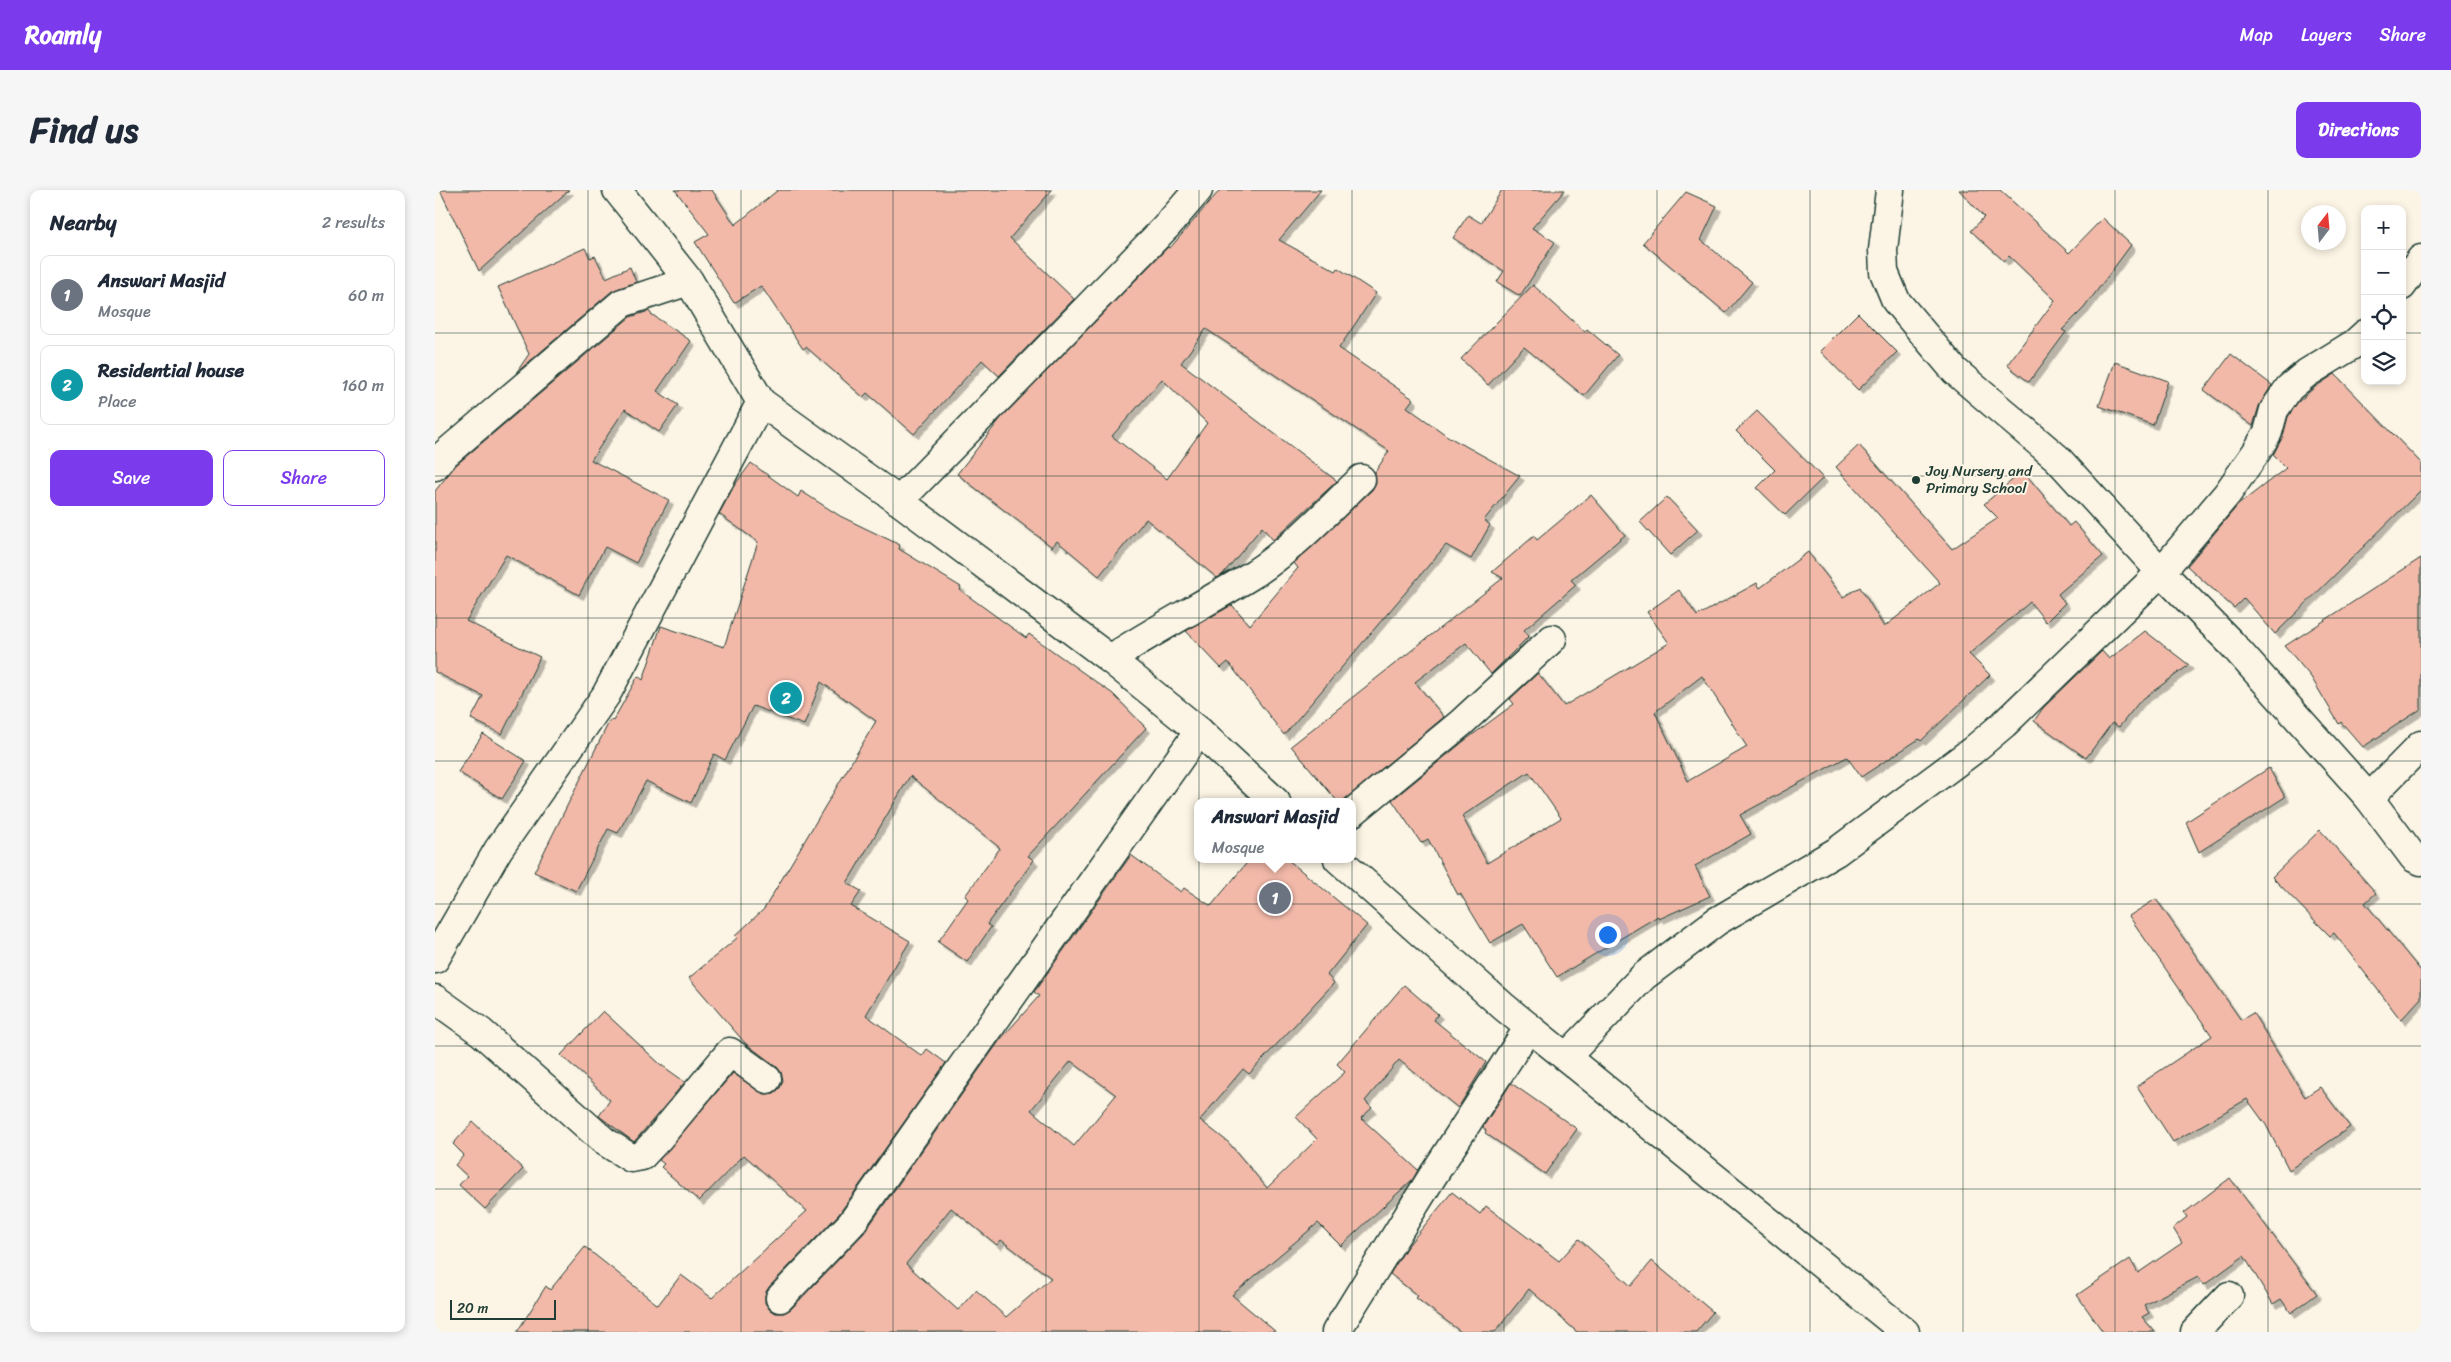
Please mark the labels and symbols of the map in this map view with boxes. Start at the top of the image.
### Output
north arrow [2301,205,2346,250]
place label: Joy Nursery and Primary School [1925,458,2033,501]
marker: Joy Nursery and Primary School [1910,474,1922,486]
pin: 2 [770,679,802,717]
pin: 1 [1259,879,1291,917]
your location [1595,922,1621,948]
scale bar [450,1297,556,1320]

